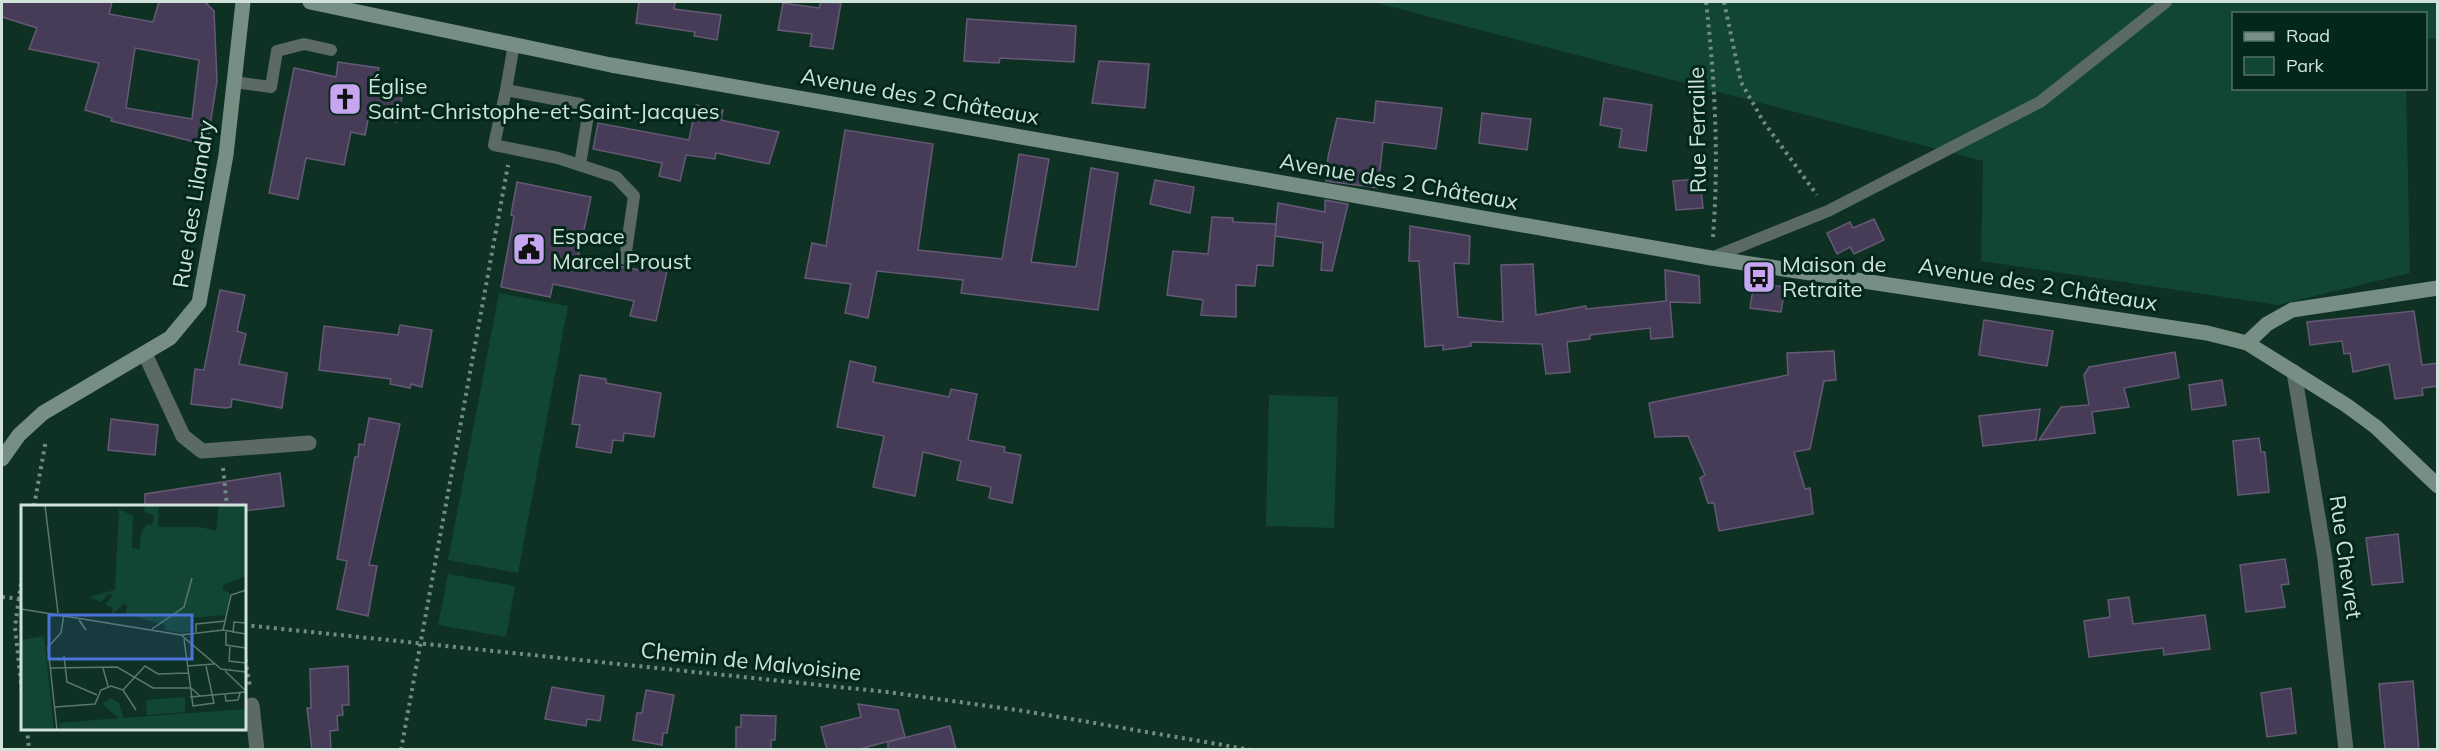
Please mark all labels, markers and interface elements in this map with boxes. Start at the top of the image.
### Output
legend [2232,12,2427,90]
text: Road [2286,24,2330,47]
text: Park [2286,54,2325,77]
street label: Avenue des 2 Châteaux [799,61,1042,131]
street label: Rue Ferraille [1682,67,1712,193]
place label: Église Saint-Christophe-et-Saint-Jacques [368,72,720,125]
church icon: Église Saint-Christophe-et-Saint-Jacques [327,81,363,117]
street label: Rue des Lilandry [166,118,220,290]
street label: Avenue des 2 Châteaux [1278,146,1521,216]
place label: Espace Marcel Proust [552,222,692,275]
public building icon: Espace Marcel Proust [511,231,547,267]
place label: Maison de Retraite [1782,250,1887,303]
street label: Avenue des 2 Châteaux [1917,251,2160,317]
bus stop icon: Maison de Retraite [1741,259,1777,295]
street label: Rue Chevret [2323,493,2369,621]
inset map [21,505,246,730]
street label: Chemin de Malvoisine [639,635,863,687]

